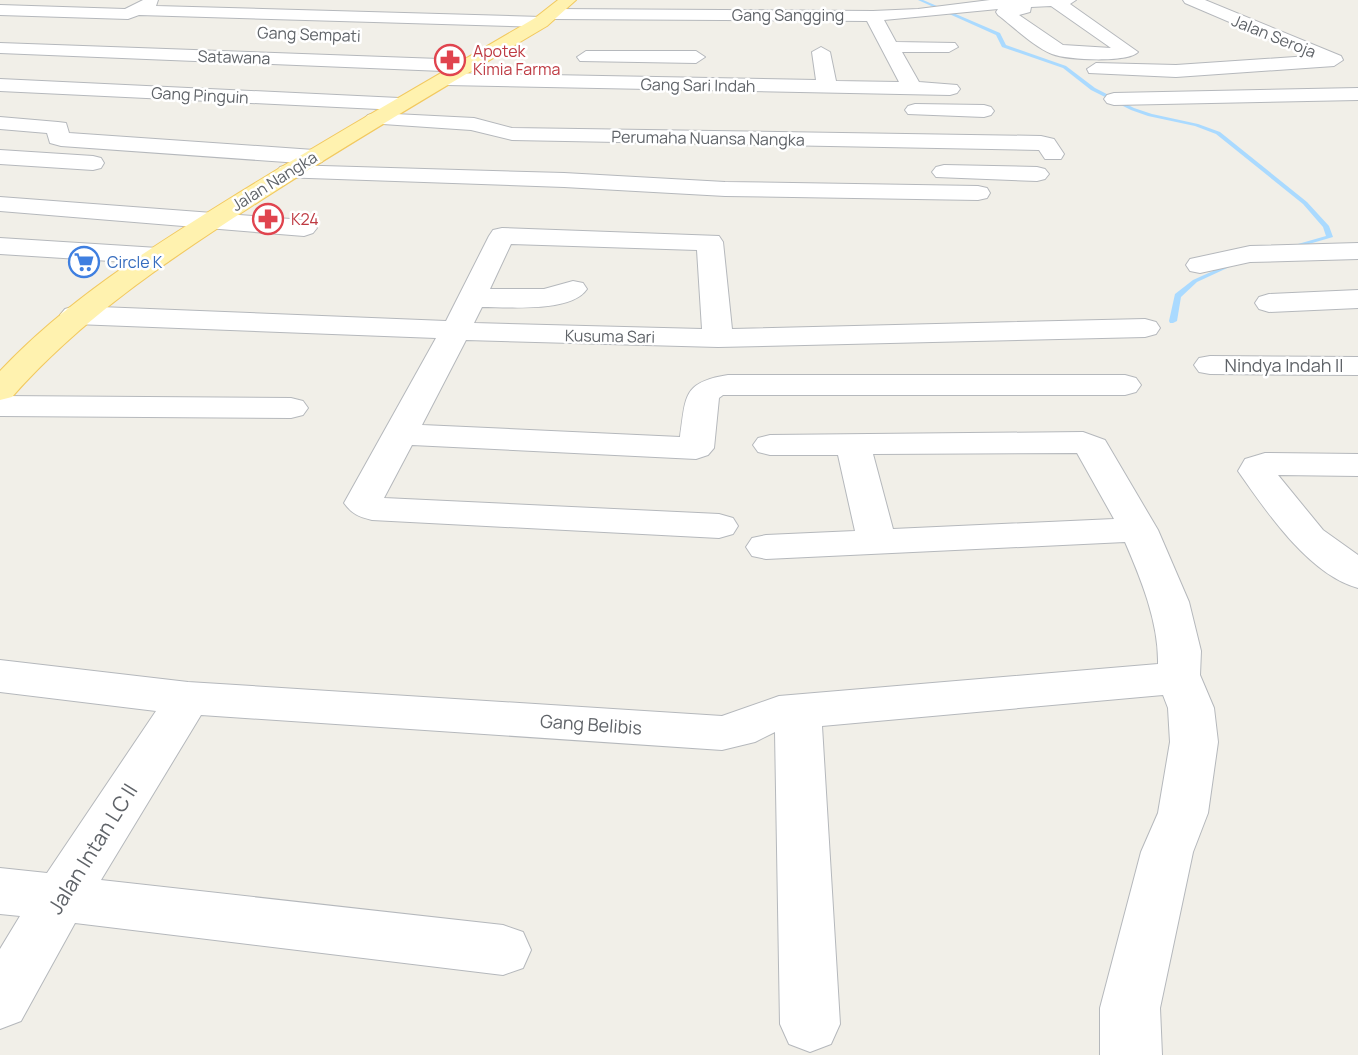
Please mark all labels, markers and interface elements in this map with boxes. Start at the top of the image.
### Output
street label: Gang Sangging [732,4,844,26]
street label: Jalan Seroja [1229,9,1319,63]
street label: Gang Sempati [257,21,361,47]
place label: Apotek Kimia Farma [473,40,560,80]
pharmacy icon: Apotek Kimia Farma [433,43,467,77]
street label: Satawana [197,45,271,69]
street label: Gang Sari Indah [640,73,756,97]
street label: Gang Pinguin [151,81,249,109]
street label: Perumaha Nuansa Nangka [611,125,805,151]
street label: Jalan Nangka [227,146,321,216]
pharmacy icon: K24 [251,202,285,236]
place label: K24 [291,208,319,230]
supermarket icon: Circle K [67,245,101,279]
place label: Circle K [107,251,163,273]
street label: Kusuma Sari [565,324,655,348]
street label: Nindya Indah II [1225,353,1343,377]
street label: Gang Belibis [539,708,643,740]
street label: Jalan Intan LC II [41,778,143,919]

